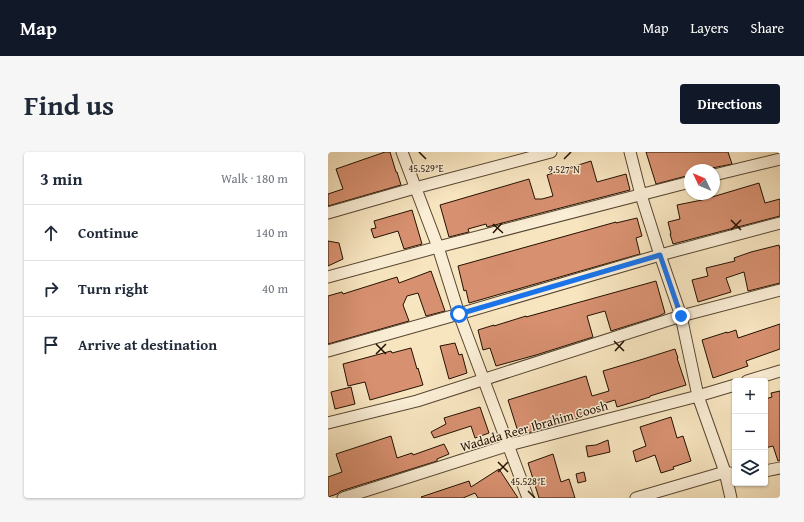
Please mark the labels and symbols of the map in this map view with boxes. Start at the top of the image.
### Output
text: 45.529°E [408,161,444,176]
text: 9.527°N [548,162,580,177]
north arrow [684,164,720,200]
route start [450,305,468,323]
route end [672,307,690,325]
street label: Wadada Reer Ibrahim Coosh [458,396,611,456]
text: 45.528°E [510,474,546,489]

